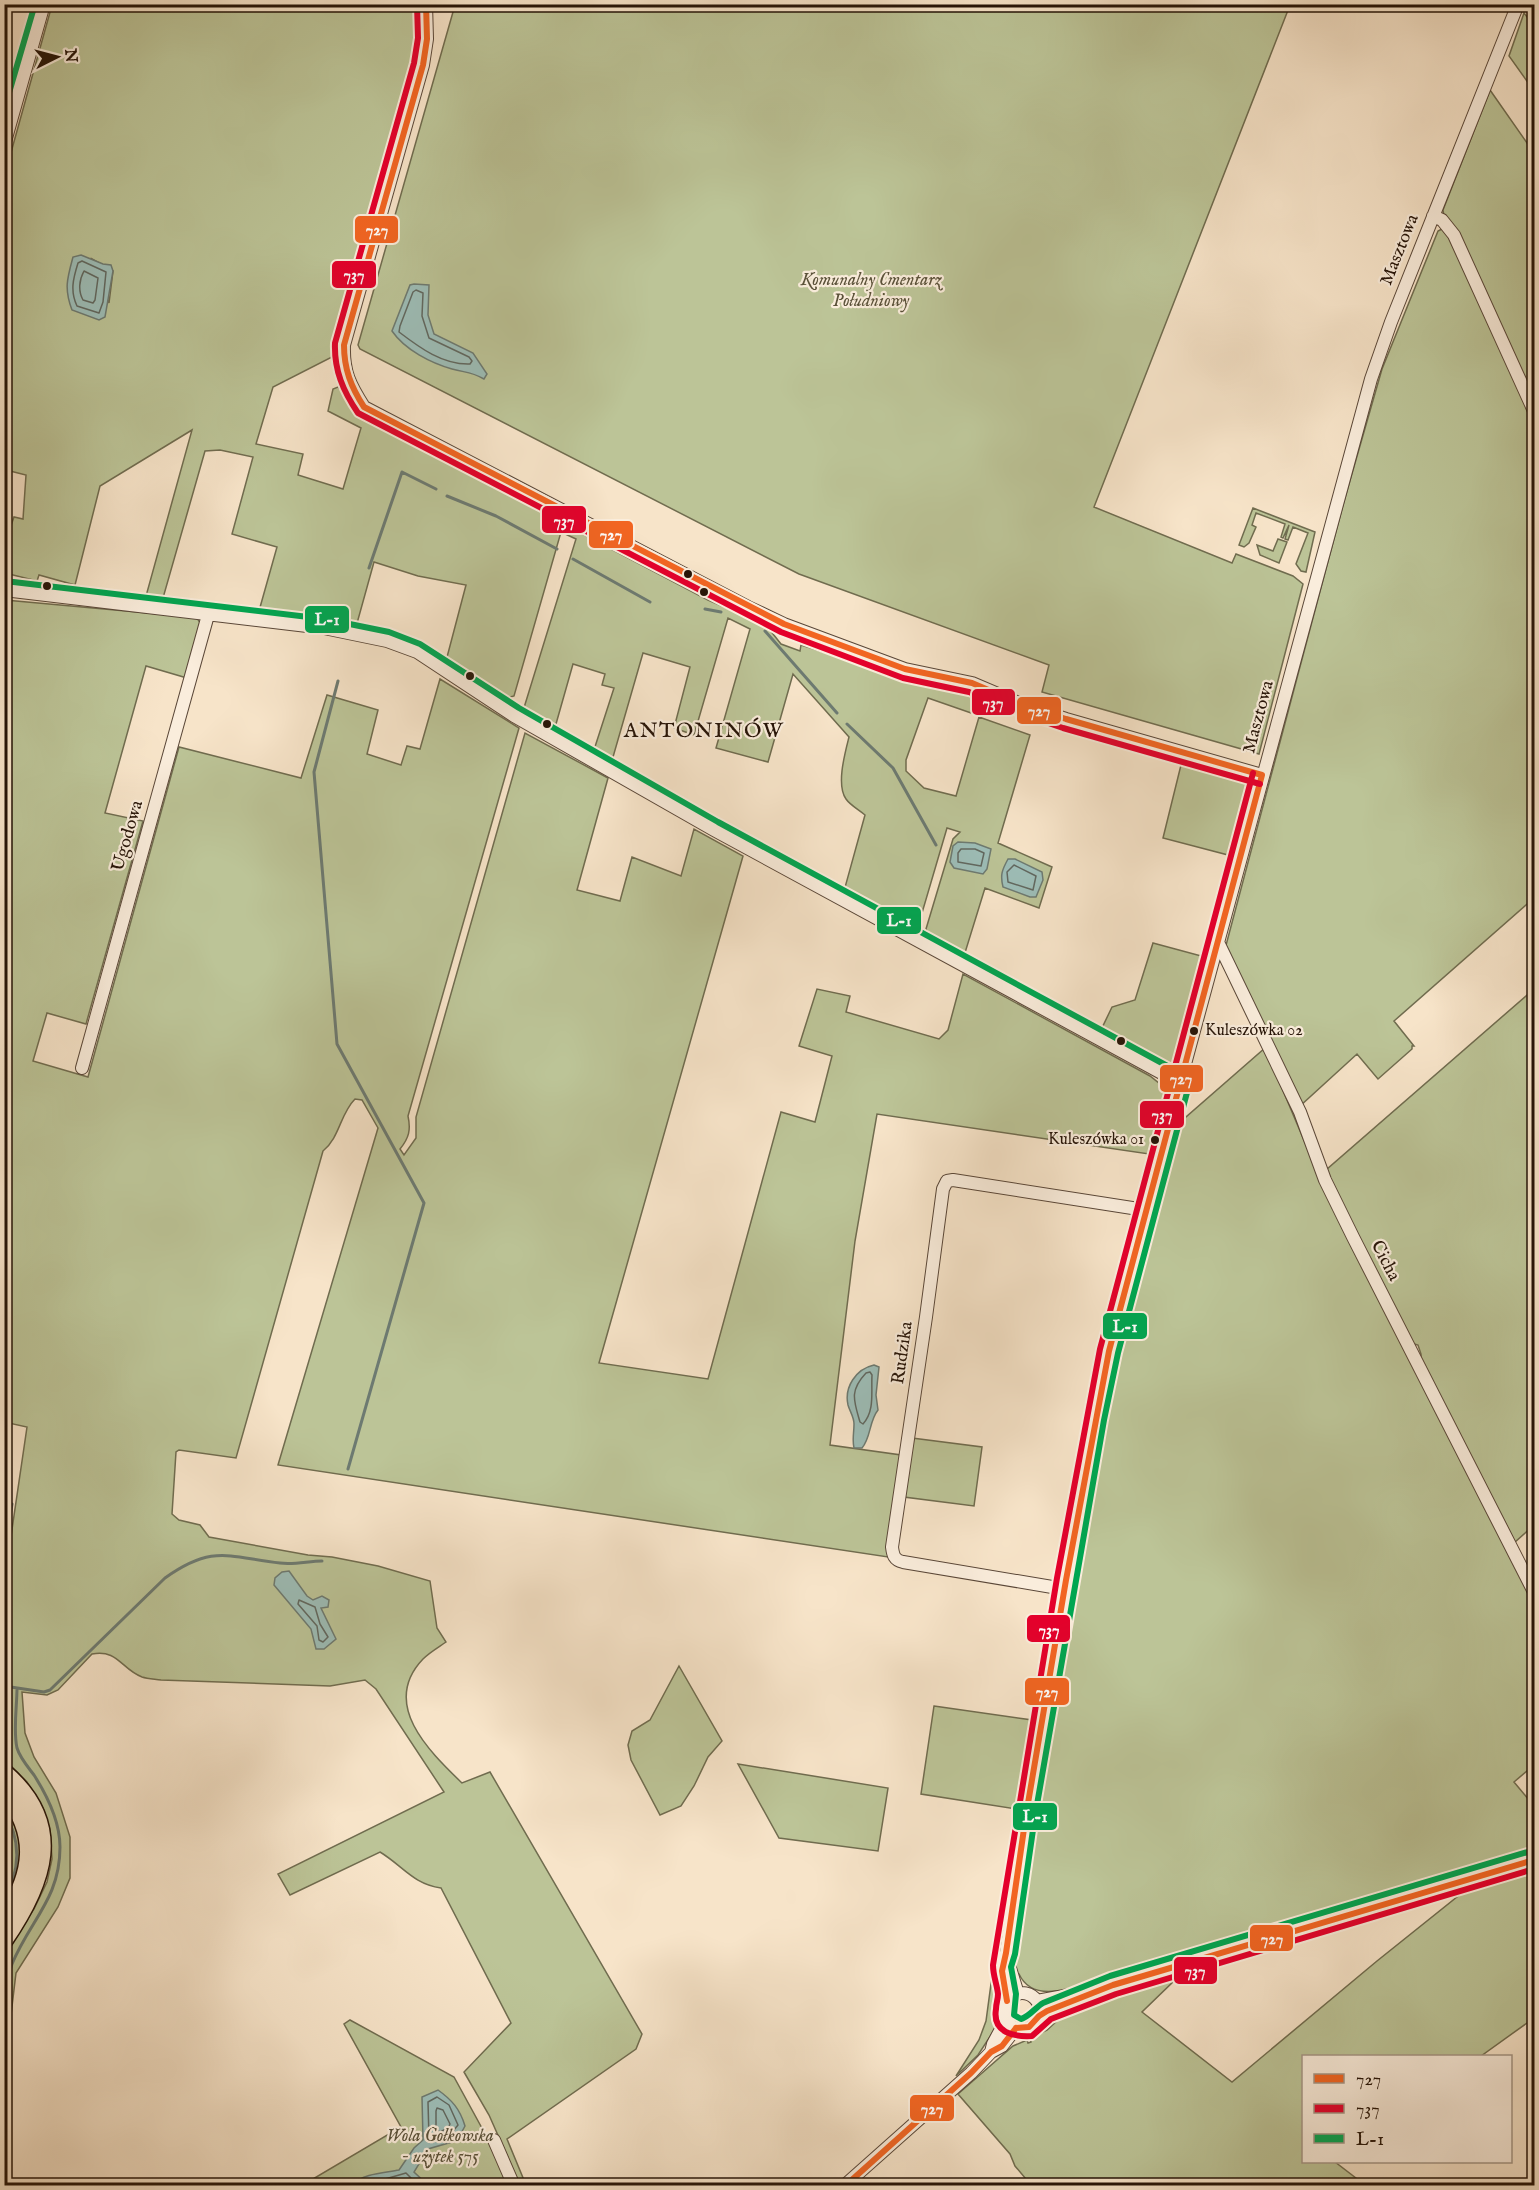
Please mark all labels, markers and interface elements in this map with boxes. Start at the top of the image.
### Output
north arrow [27,27,87,87]
text: N [59,47,81,64]
street label: Masztowa [1375,211,1425,289]
line badge: 727 [354,215,399,244]
text: 727 [366,221,388,241]
line badge: 737 [331,260,377,289]
text: 737 [344,266,364,286]
park label: Komunalny Cmentarz Południowy [800,269,943,313]
line badge: 737 [541,505,587,534]
text: 737 [554,512,574,532]
line badge: 727 [588,520,634,549]
text: 727 [600,526,622,546]
unlabelled marker [682,568,694,580]
unlabelled marker [41,580,53,592]
unlabelled marker [698,586,710,598]
line badge: L-1 [304,605,350,634]
text: L-1 [315,611,339,631]
unlabelled marker [464,670,476,682]
street label: Masztowa [1238,678,1280,756]
line badge: 737 [971,688,1016,716]
text: 737 [983,694,1003,714]
line badge: 727 [1016,696,1062,725]
text: 727 [1028,702,1050,722]
district label: ANTONINÓW [623,717,784,745]
unlabelled marker [541,718,553,730]
street label: Ugodowa [107,798,149,874]
line badge: L-1 [876,906,922,935]
text: L-1 [887,912,911,932]
place label: Kuleszówka 02 [1205,1021,1303,1041]
marker: Kuleszówka 02 [1188,1025,1200,1037]
unlabelled marker [1115,1035,1127,1047]
line badge: 727 [1159,1064,1204,1093]
text: 727 [1170,1070,1192,1090]
line badge: 737 [1139,1100,1185,1129]
text: 737 [1152,1106,1172,1126]
place label: Kuleszówka 01 [1048,1130,1144,1150]
marker: Kuleszówka 01 [1149,1134,1161,1146]
street label: Cicha [1365,1237,1405,1285]
line badge: L-1 [1102,1312,1148,1340]
text: L-1 [1113,1318,1137,1338]
street label: Rudzika [887,1320,919,1386]
line badge: 737 [1026,1614,1071,1643]
text: 737 [1039,1621,1059,1641]
line badge: 727 [1024,1677,1070,1706]
text: 727 [1036,1683,1058,1703]
line badge: L-1 [1012,1802,1058,1831]
text: L-1 [1023,1808,1047,1828]
line badge: 727 [1249,1924,1294,1952]
text: 727 [1261,1930,1283,1950]
line badge: 737 [1173,1956,1218,1985]
text: 737 [1185,1962,1205,1982]
legend [1302,2055,1512,2163]
text: 727 [1356,2069,1381,2092]
line badge: 727 [909,2094,955,2122]
text: 737 [1356,2099,1380,2122]
text: 727 [921,2100,943,2120]
park label: Wola Gołkowska - użytek 575 [386,2125,494,2169]
text: L-1 [1356,2129,1384,2152]

